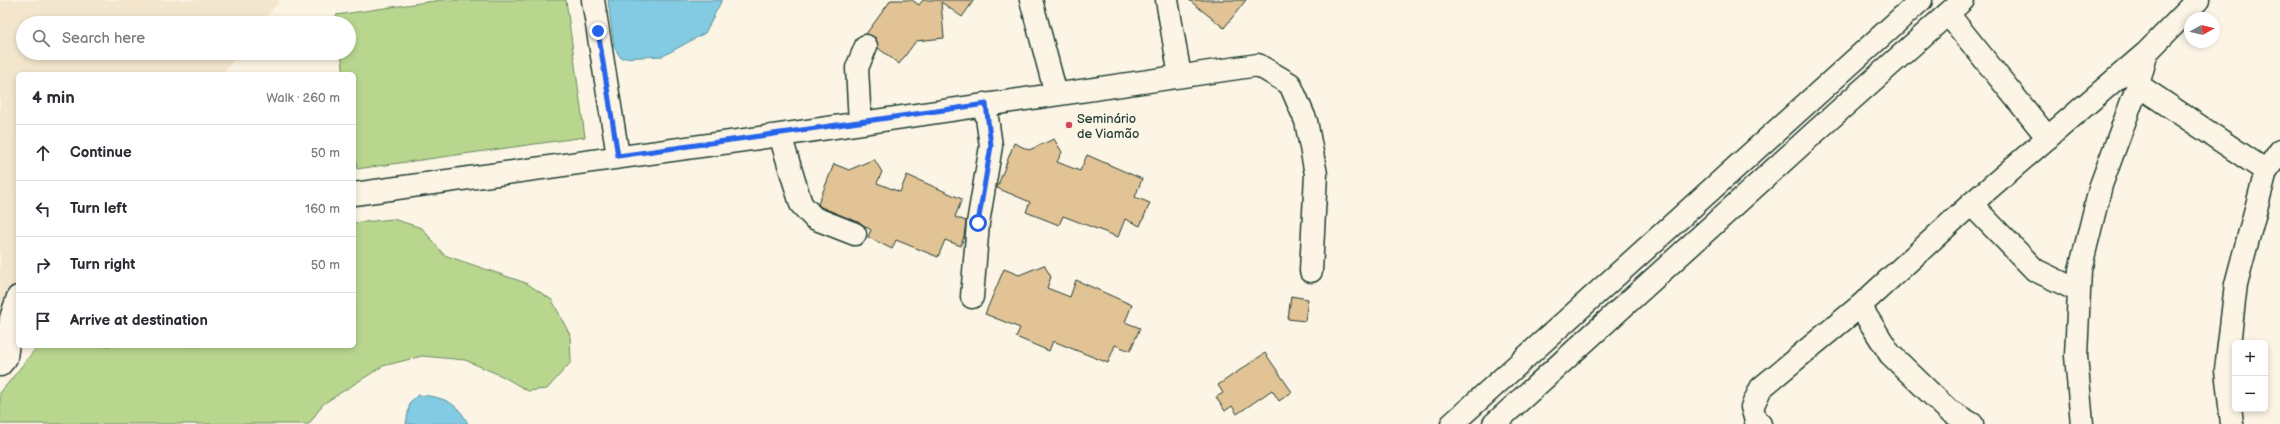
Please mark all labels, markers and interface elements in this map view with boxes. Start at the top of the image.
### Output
north arrow [2184,12,2220,48]
search box [16,16,356,60]
route end [589,22,607,40]
icon: search [30,27,52,49]
text: Search here [62,29,145,48]
text: 4 min [32,88,75,108]
text: Walk · 260 m [266,90,340,106]
place label: Seminário de Viamão [1077,111,1139,142]
marker: Seminário de Viamão [1064,120,1074,130]
icon: ahead [32,142,54,164]
text: Continue [70,143,132,162]
text: 50 m [311,145,340,161]
icon: left [32,198,54,220]
text: Turn left [70,199,127,218]
text: 160 m [305,201,340,217]
route start [969,214,987,232]
icon: right [32,254,54,276]
text: Turn right [70,255,135,274]
text: 50 m [311,257,340,273]
icon: arrive [32,310,54,332]
text: Arrive at destination [70,311,208,330]
map controls [2232,340,2268,412]
button: + [2232,340,2268,376]
button: − [2232,376,2268,412]

